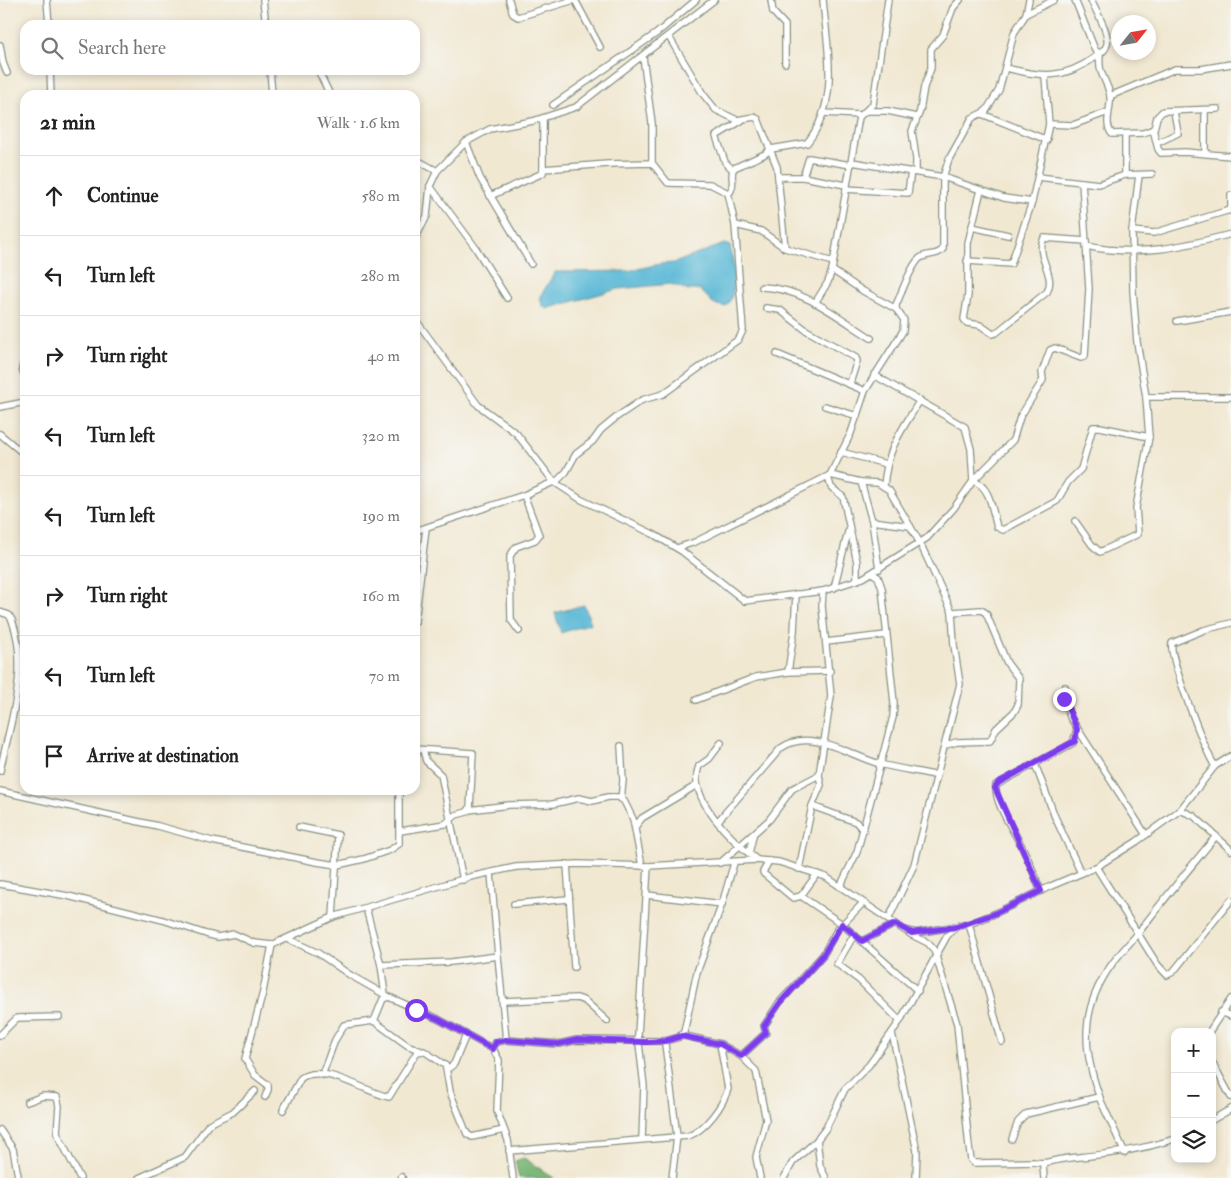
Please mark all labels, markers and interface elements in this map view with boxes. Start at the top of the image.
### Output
north arrow [1111,15,1156,60]
search box [20,20,420,75]
icon: search [38,34,66,62]
text: Search here [78,36,166,60]
text: 21 min [40,109,95,136]
text: Walk · 1.6 km [317,113,400,133]
icon: ahead [40,182,68,210]
text: Continue [87,184,158,208]
text: 580 m [361,186,400,206]
icon: left [40,262,68,290]
text: Turn left [87,264,155,288]
text: 280 m [360,266,400,286]
icon: right [40,342,68,370]
text: Turn right [87,344,167,368]
text: 40 m [367,346,400,366]
icon: left [40,422,68,450]
text: Turn left [87,424,155,448]
text: 320 m [362,426,400,446]
icon: left [40,502,68,530]
text: Turn left [87,504,155,528]
text: 190 m [362,506,400,526]
icon: right [40,582,68,610]
text: Turn right [87,584,167,608]
text: 160 m [362,586,400,606]
icon: left [40,662,68,690]
text: Turn left [87,664,155,688]
text: 70 m [369,666,400,686]
route end [1053,688,1076,711]
icon: arrive [40,742,68,770]
text: Arrive at destination [87,744,239,768]
route start [405,999,428,1022]
map controls [1171,1028,1216,1163]
button: + [1171,1028,1216,1073]
button: − [1171,1073,1216,1118]
button: layers [1171,1118,1216,1163]

